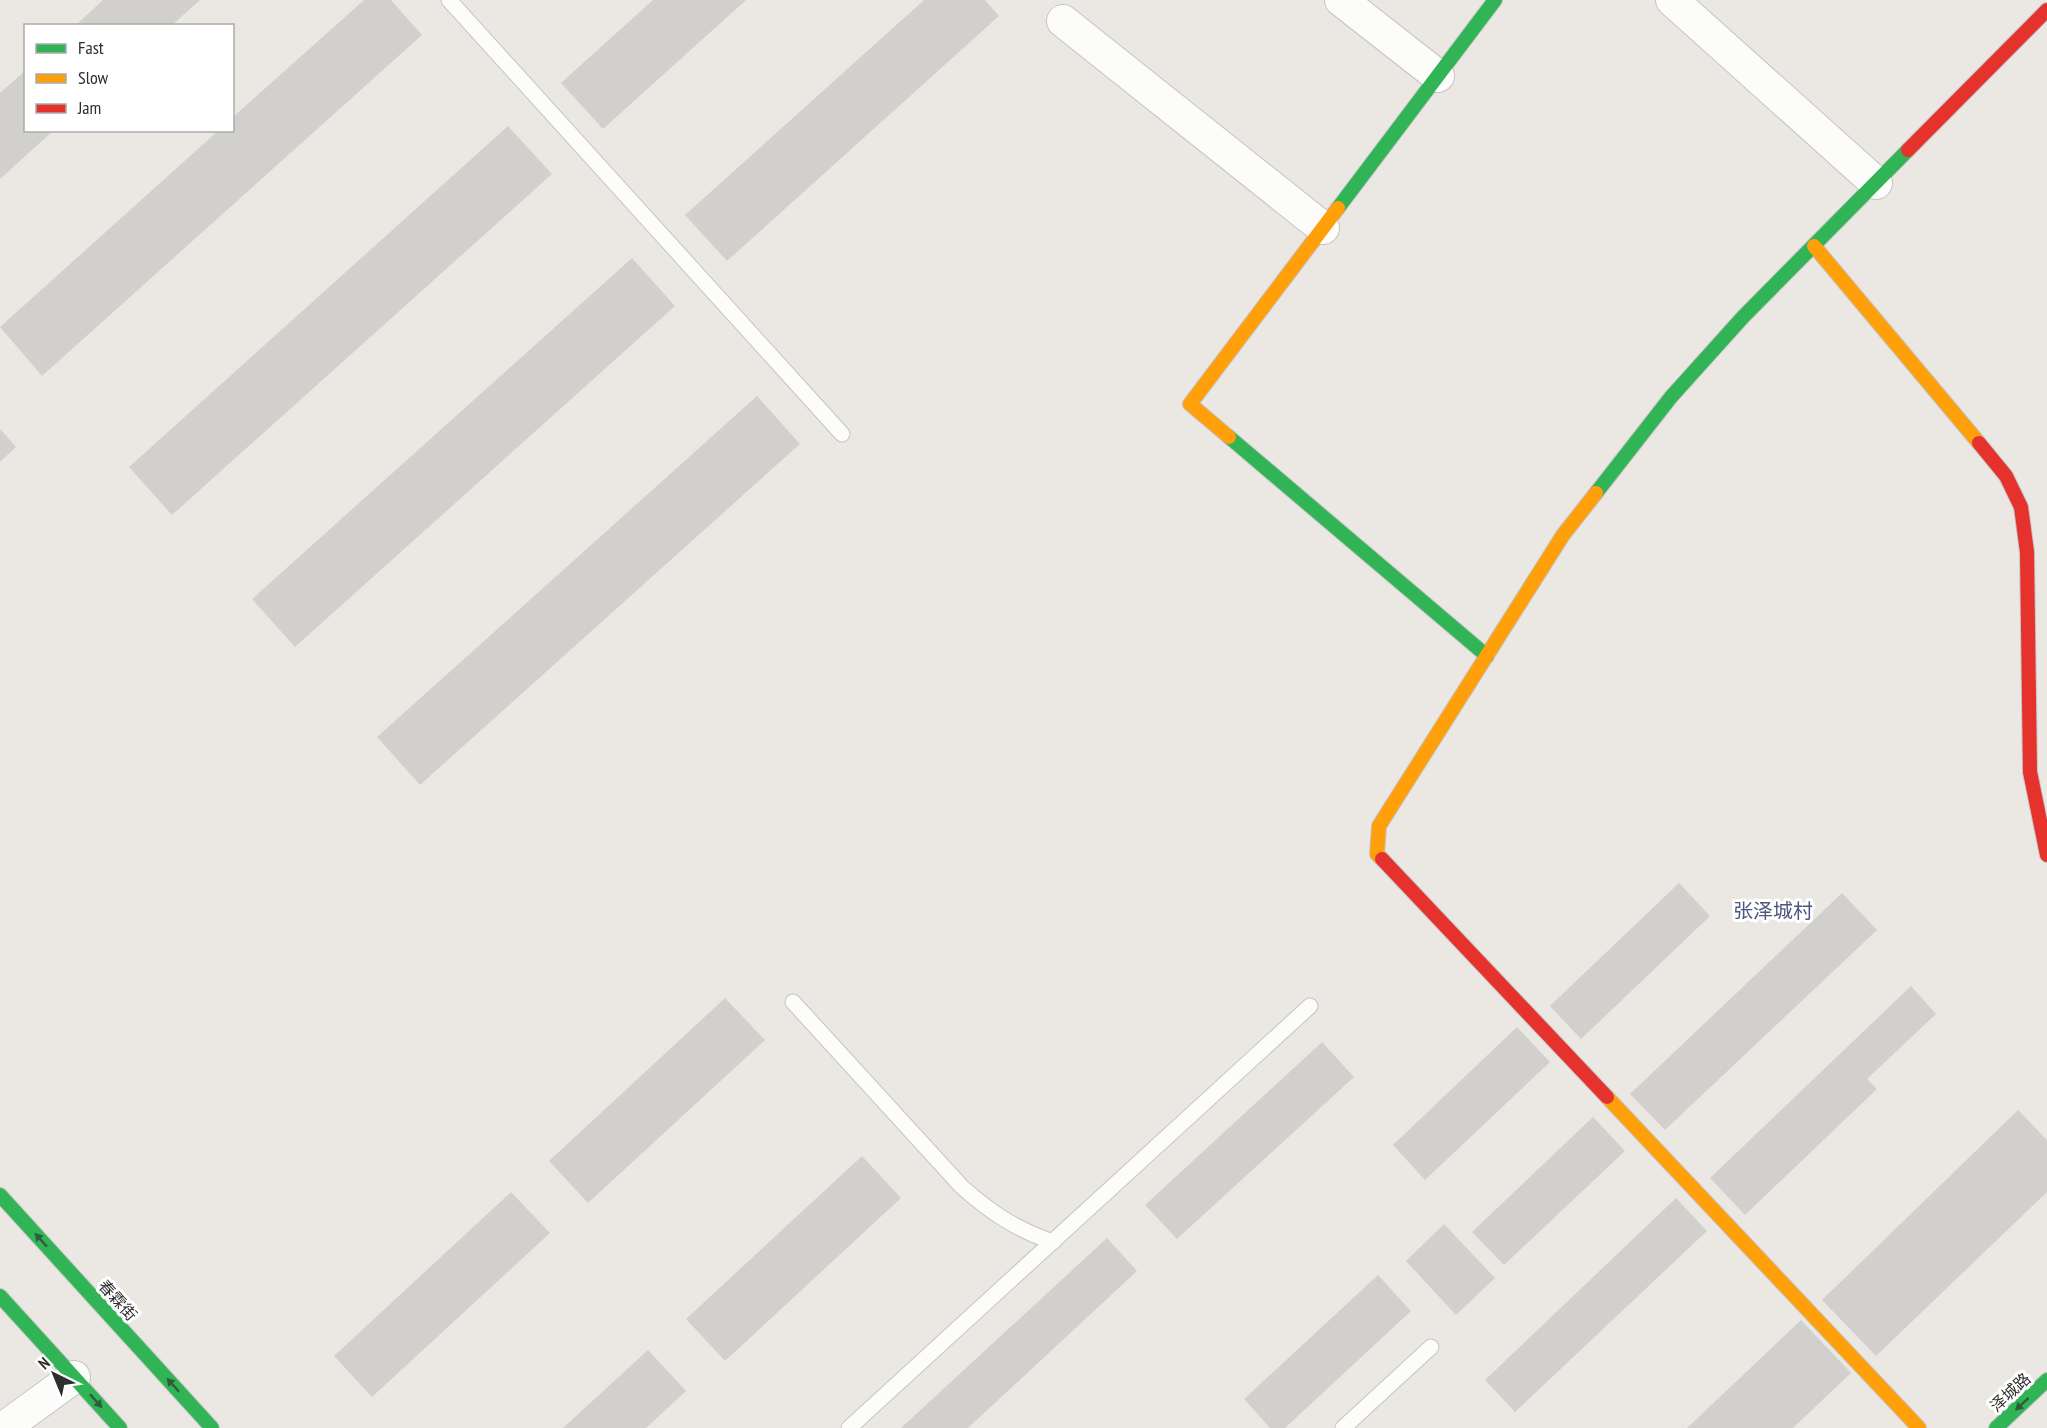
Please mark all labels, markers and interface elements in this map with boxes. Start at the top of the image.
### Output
legend [24,24,234,132]
text: Fast [78,36,104,59]
text: Slow [78,66,109,89]
text: Jam [77,96,101,119]
district label: 张泽城村 [1733,898,1813,924]
one-way arrow [34,1233,48,1248]
street label: 春霖街 [95,1275,141,1325]
north arrow [24,1344,84,1404]
text: N [34,1353,54,1373]
street label: 泽城路 [1986,1368,2034,1416]
one-way arrow [166,1378,180,1392]
one-way arrow [89,1393,102,1408]
one-way arrow [2014,1397,2029,1411]

